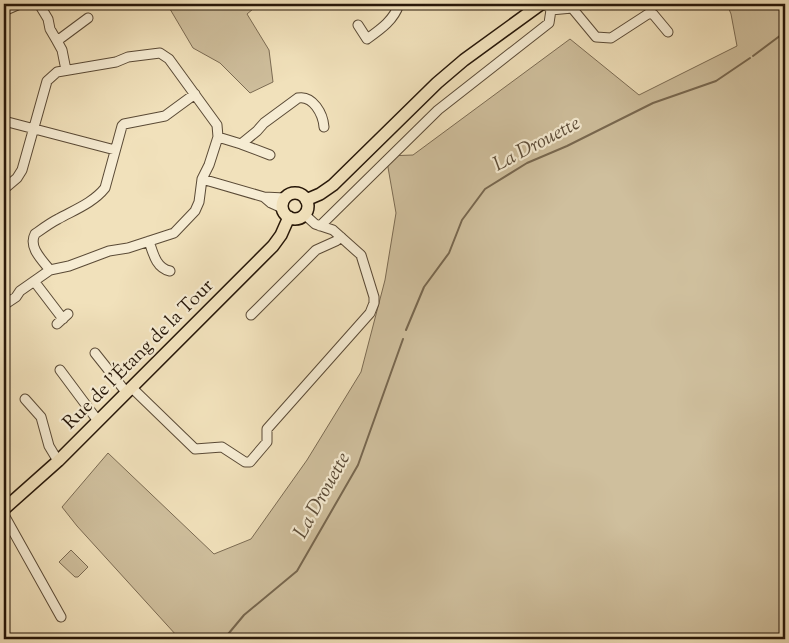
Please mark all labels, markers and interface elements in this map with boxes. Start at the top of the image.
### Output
water label: La Drouette [488,110,586,180]
street label: Rue de l'Étang de la Tour [58,274,220,436]
water label: La Drouette [287,447,359,545]

